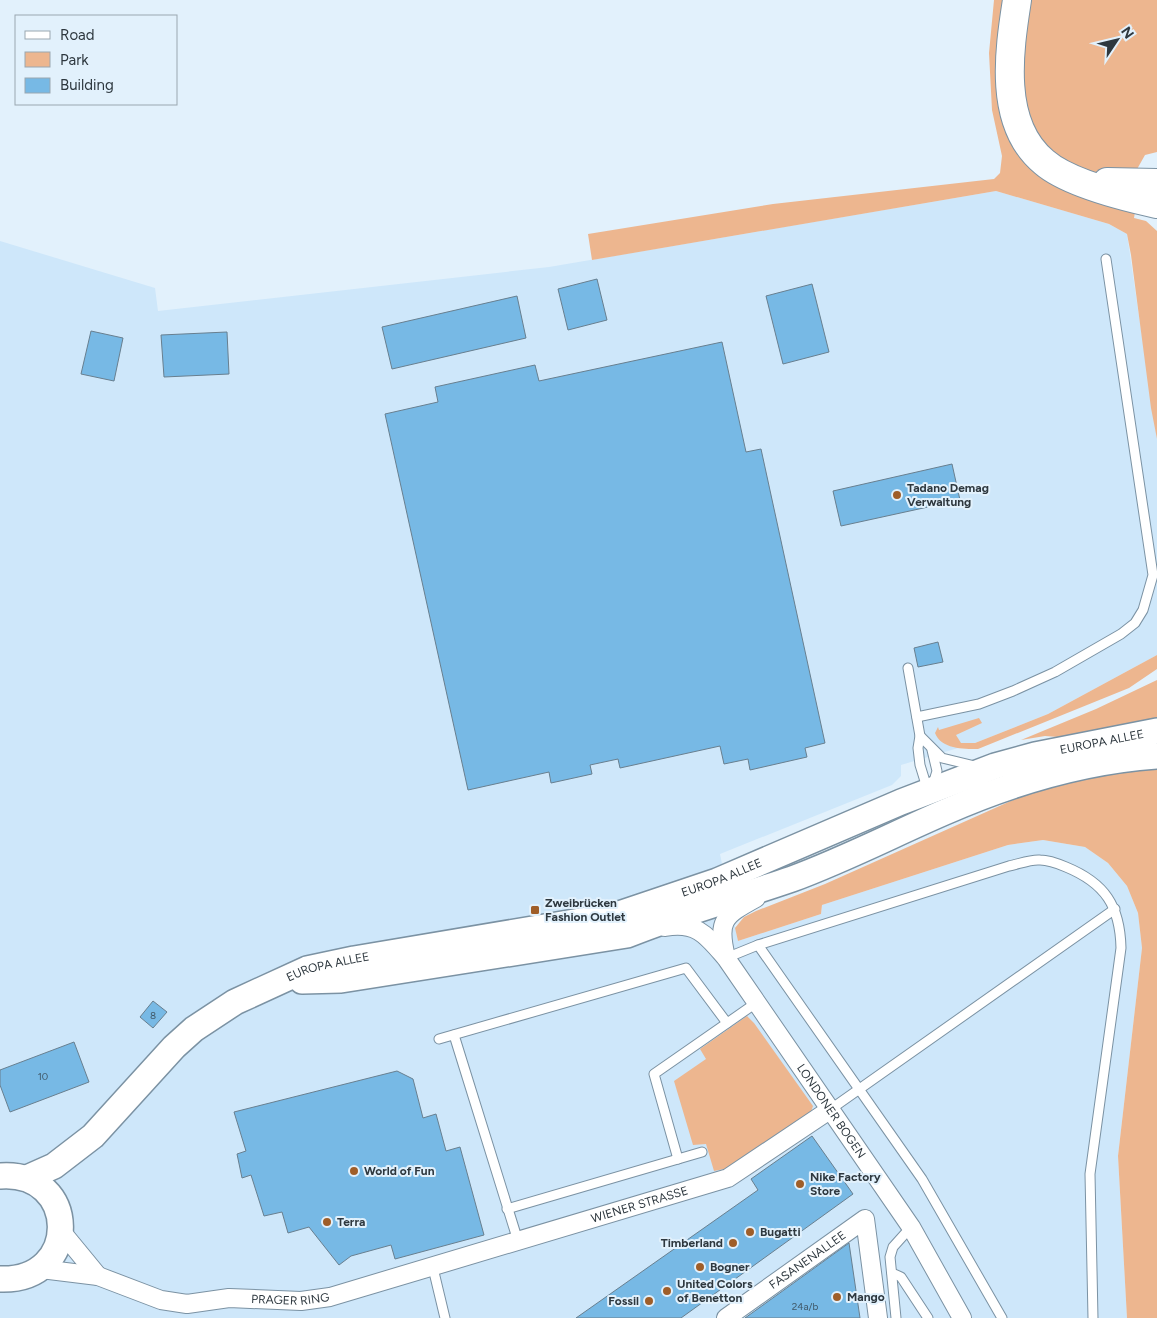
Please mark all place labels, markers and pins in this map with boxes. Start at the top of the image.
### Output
place label: Tadano Demag Verwaltung [907,481,989,509]
marker: Tadano Demag Verwaltung [891,489,903,501]
place label: Zweibrücken Fashion Outlet [545,896,626,924]
marker: Zweibrücken Fashion Outlet [529,904,541,916]
place label: World of Fun [364,1164,435,1178]
marker: World of Fun [348,1165,360,1177]
place label: Nike Factory Store [810,1170,881,1198]
marker: Nike Factory Store [794,1178,806,1190]
place label: Terra [337,1215,365,1229]
marker: Terra [321,1216,333,1228]
place label: Bugatti [760,1225,801,1239]
marker: Bugatti [744,1226,756,1238]
place label: Timberland [661,1236,723,1250]
marker: Timberland [727,1237,739,1249]
place label: Bogner [710,1260,750,1274]
marker: Bogner [694,1261,706,1273]
place label: United Colors of Benetton [677,1277,753,1305]
marker: United Colors of Benetton [661,1285,673,1297]
place label: Mango [847,1290,885,1304]
marker: Mango [831,1291,843,1303]
place label: Fossil [608,1294,639,1308]
marker: Fossil [643,1295,655,1307]

